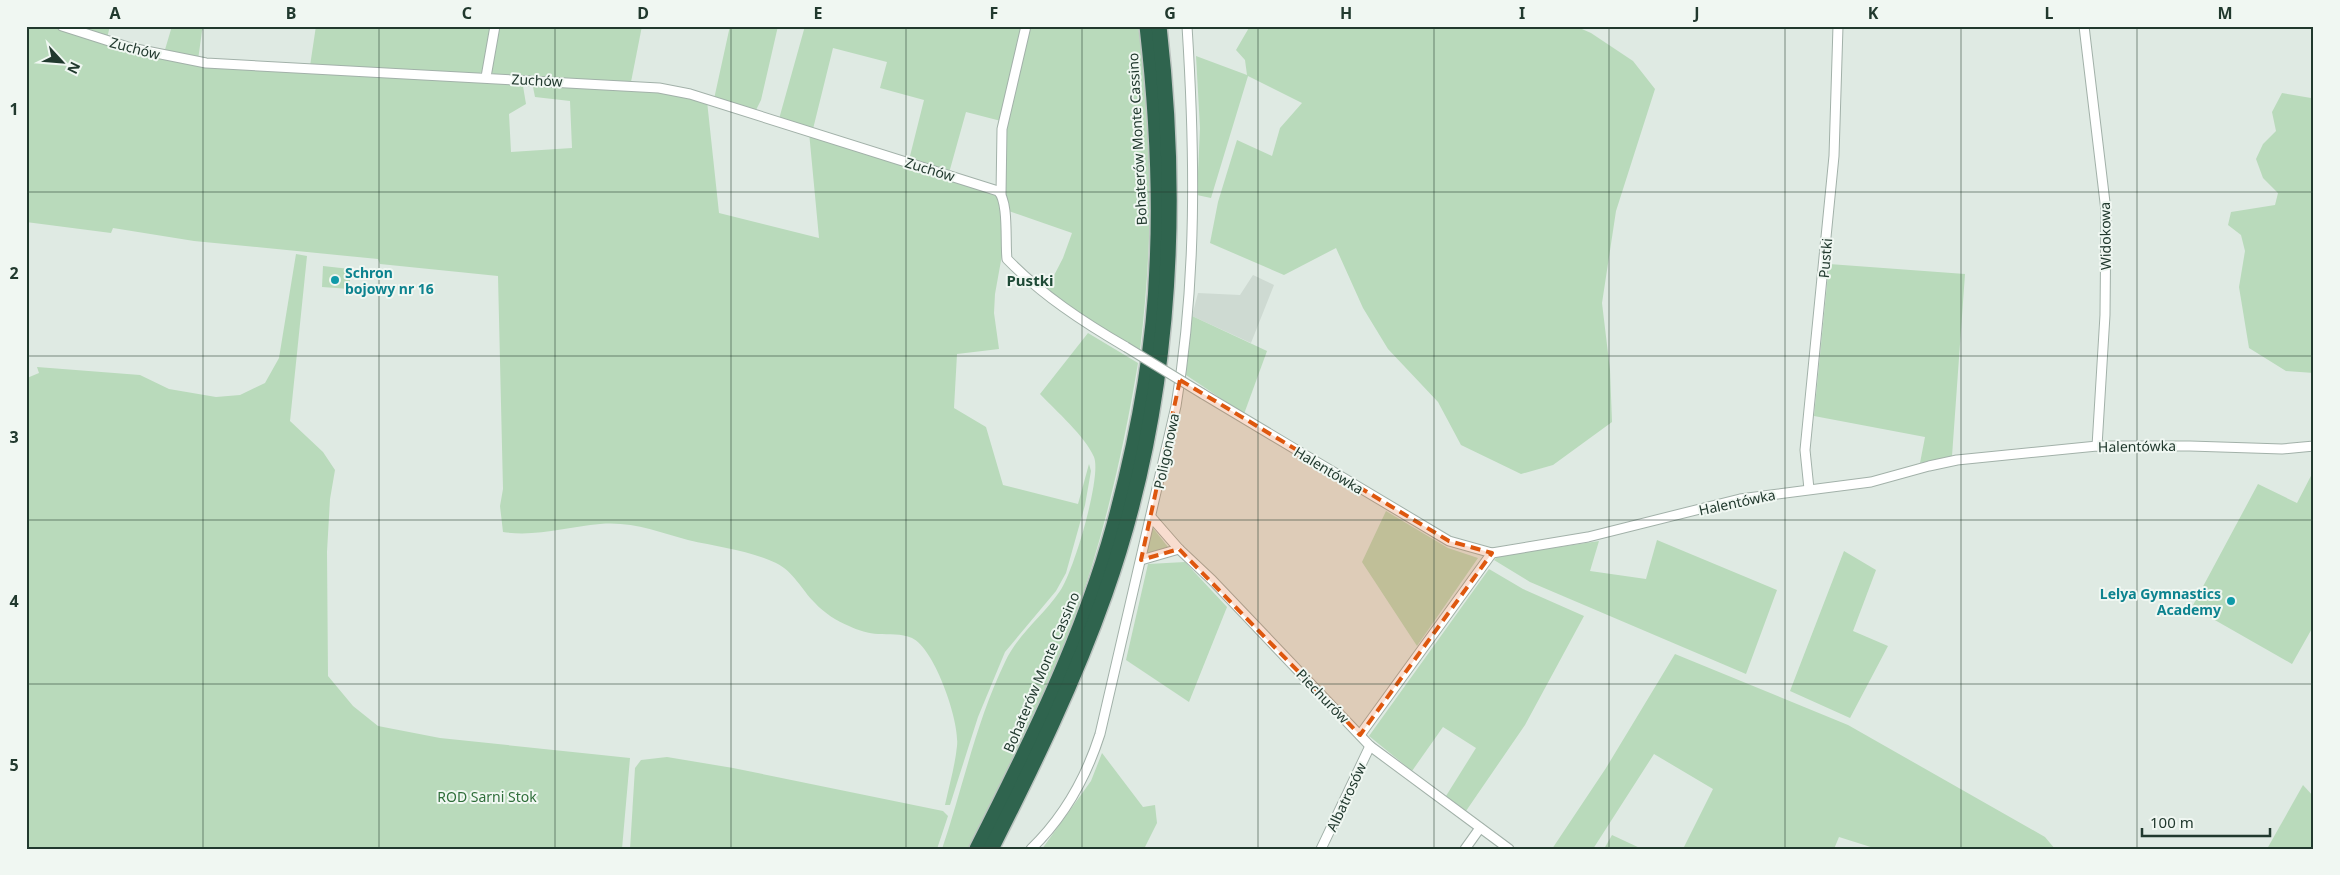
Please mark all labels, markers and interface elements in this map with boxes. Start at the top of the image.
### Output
text: A [109,2,121,24]
text: B [286,2,296,24]
text: C [462,2,472,24]
text: D [637,2,649,24]
text: E [814,2,823,24]
text: F [990,2,998,24]
text: G [1164,2,1176,24]
text: H [1340,2,1352,24]
text: I [1519,2,1525,24]
text: J [1692,2,1700,24]
text: K [1868,2,1879,24]
text: L [2045,2,2054,24]
text: M [2217,2,2233,24]
street label: Zuchów [108,32,162,64]
north arrow [38,38,88,88]
street label: Bohaterów Monte Cassino [1123,52,1151,226]
text: N [63,59,85,77]
street label: Zuchów [511,69,563,91]
text: 1 [9,98,19,120]
street label: Zuchów [903,152,957,186]
street label: Widokowa [2095,202,2115,270]
street label: Pustki [1814,237,1836,279]
text: 2 [9,262,19,284]
place label: Schron bojowy nr 16 [345,263,434,298]
district label: Pustki [1007,270,1053,290]
marker: Schron bojowy nr 16 [329,274,341,286]
street label: Poligonowa [1149,411,1183,491]
text: 3 [9,426,19,448]
street label: Halentówka [2098,436,2176,456]
street label: Halentówka [1291,442,1367,498]
street label: Halentówka [1697,485,1777,519]
place label: Lelya Gymnastics Academy [2100,584,2221,619]
street label: Bohaterów Monte Cassino [999,589,1083,755]
text: 4 [9,590,19,612]
marker: Lelya Gymnastics Academy [2225,595,2237,607]
street label: Piechurów [1292,665,1354,727]
text: 5 [9,754,19,776]
street label: Albatrosów [1322,759,1370,835]
park label: ROD Sarni Stok [437,787,537,806]
scale bar [2142,805,2270,837]
text: 100 m [2150,812,2194,832]

